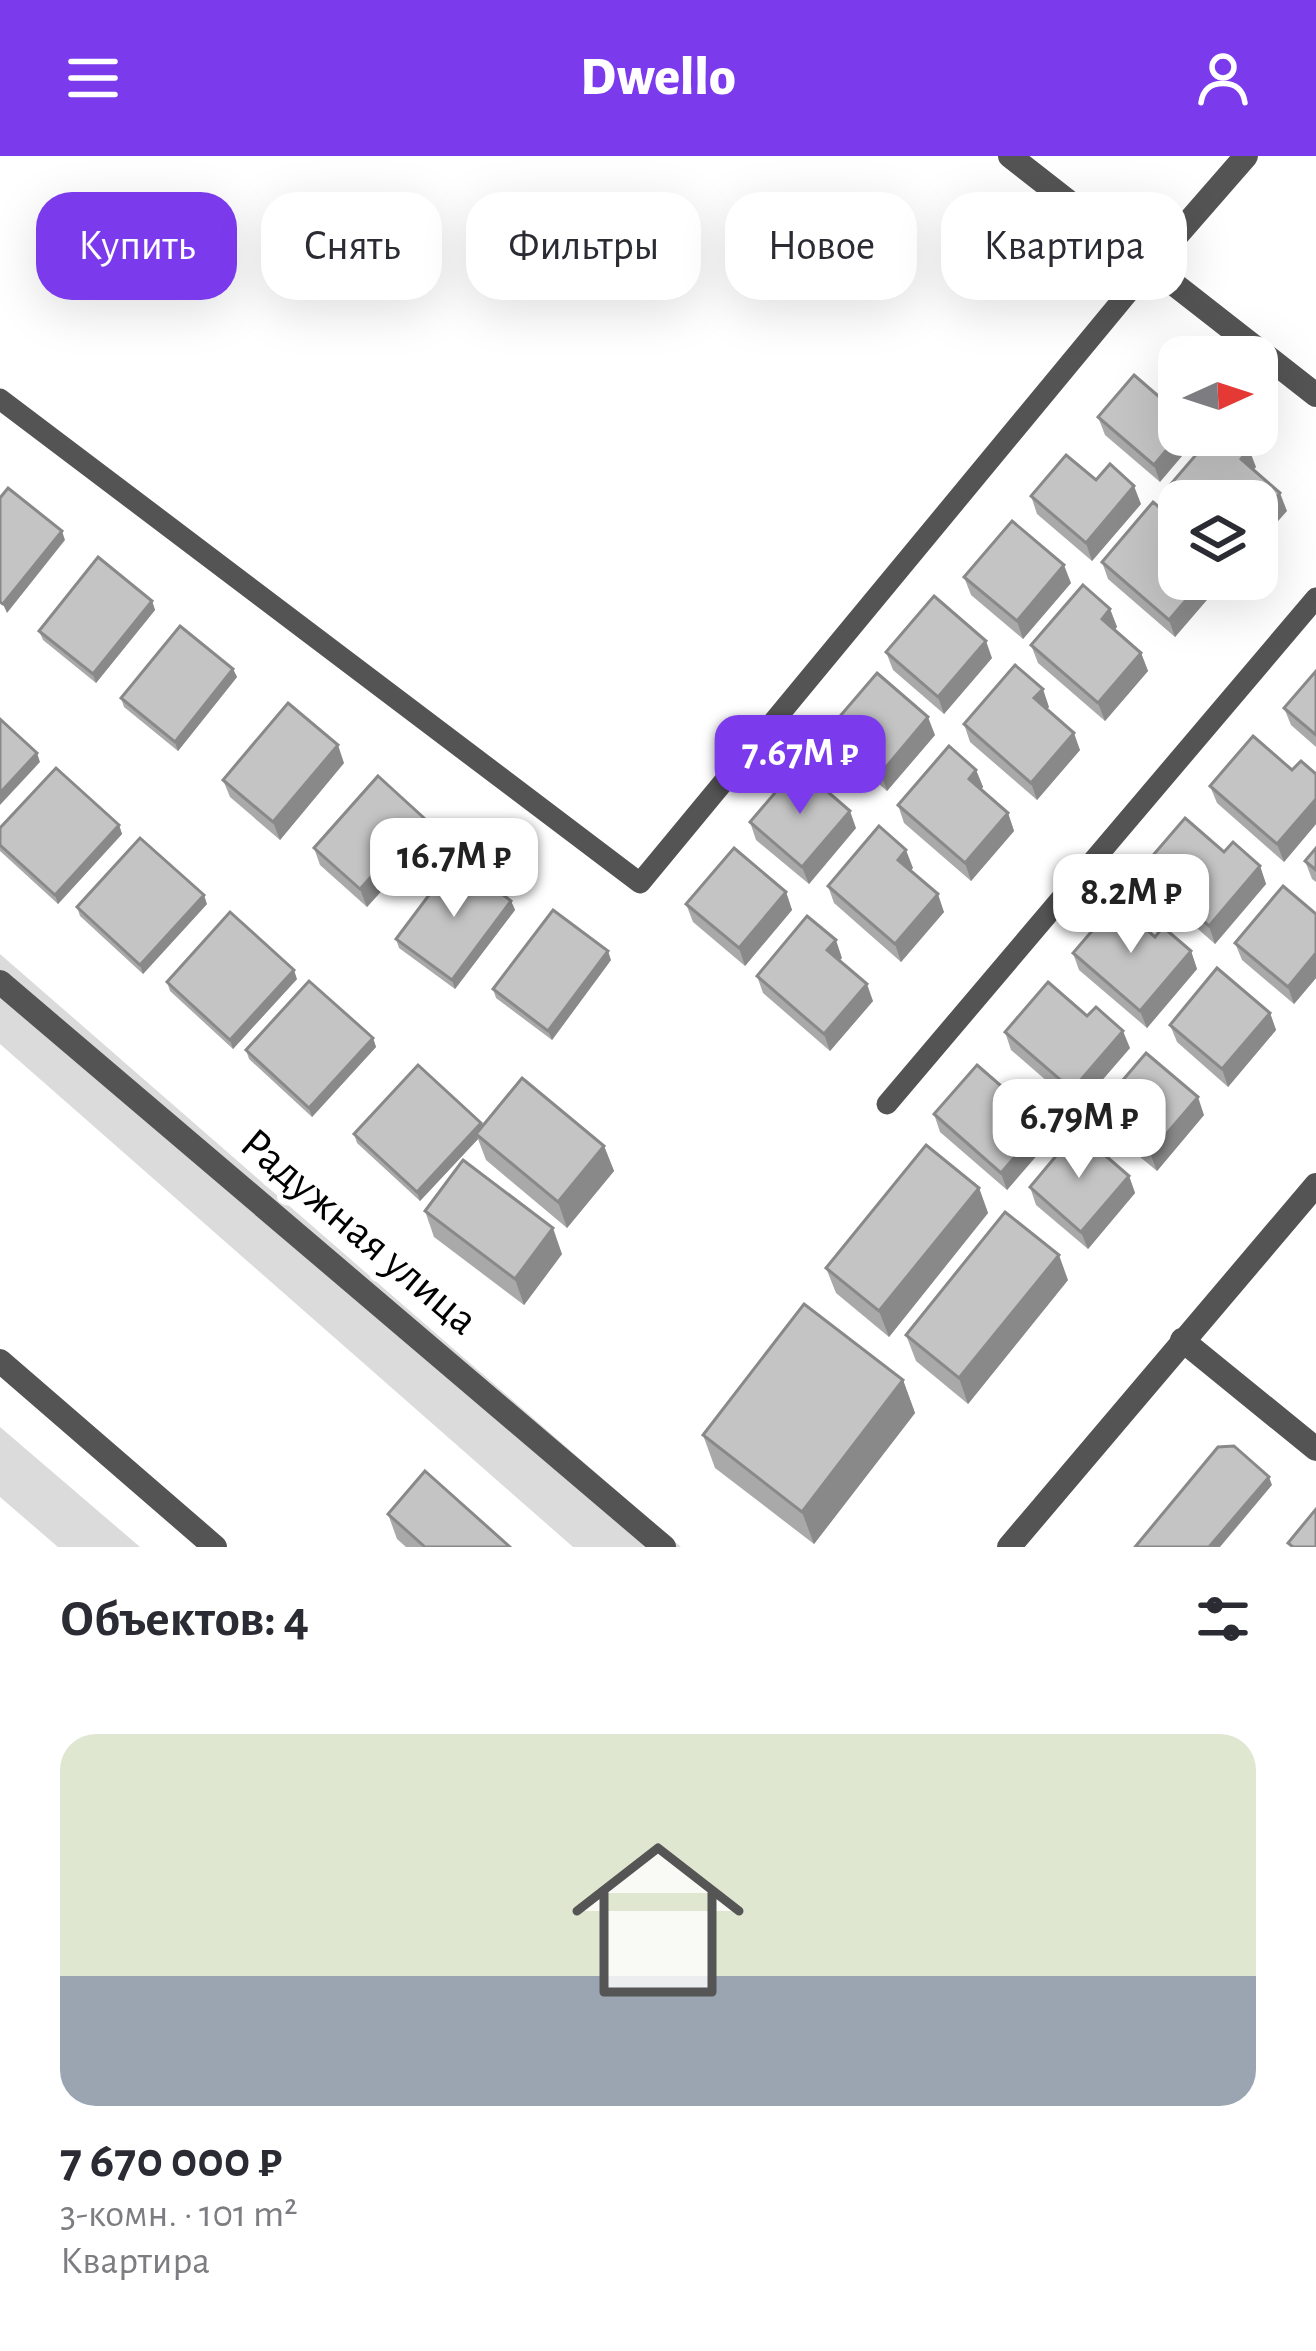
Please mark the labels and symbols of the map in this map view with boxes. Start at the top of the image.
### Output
north arrow [1158,336,1278,456]
pin: 7.67M ₽ [689,715,911,817]
pin: 16.7M ₽ [343,818,565,920]
pin: 8.2M ₽ [1033,854,1229,956]
pin: 6.79M ₽ [968,1079,1190,1181]
street label: Радужная улица [232,1120,486,1344]

